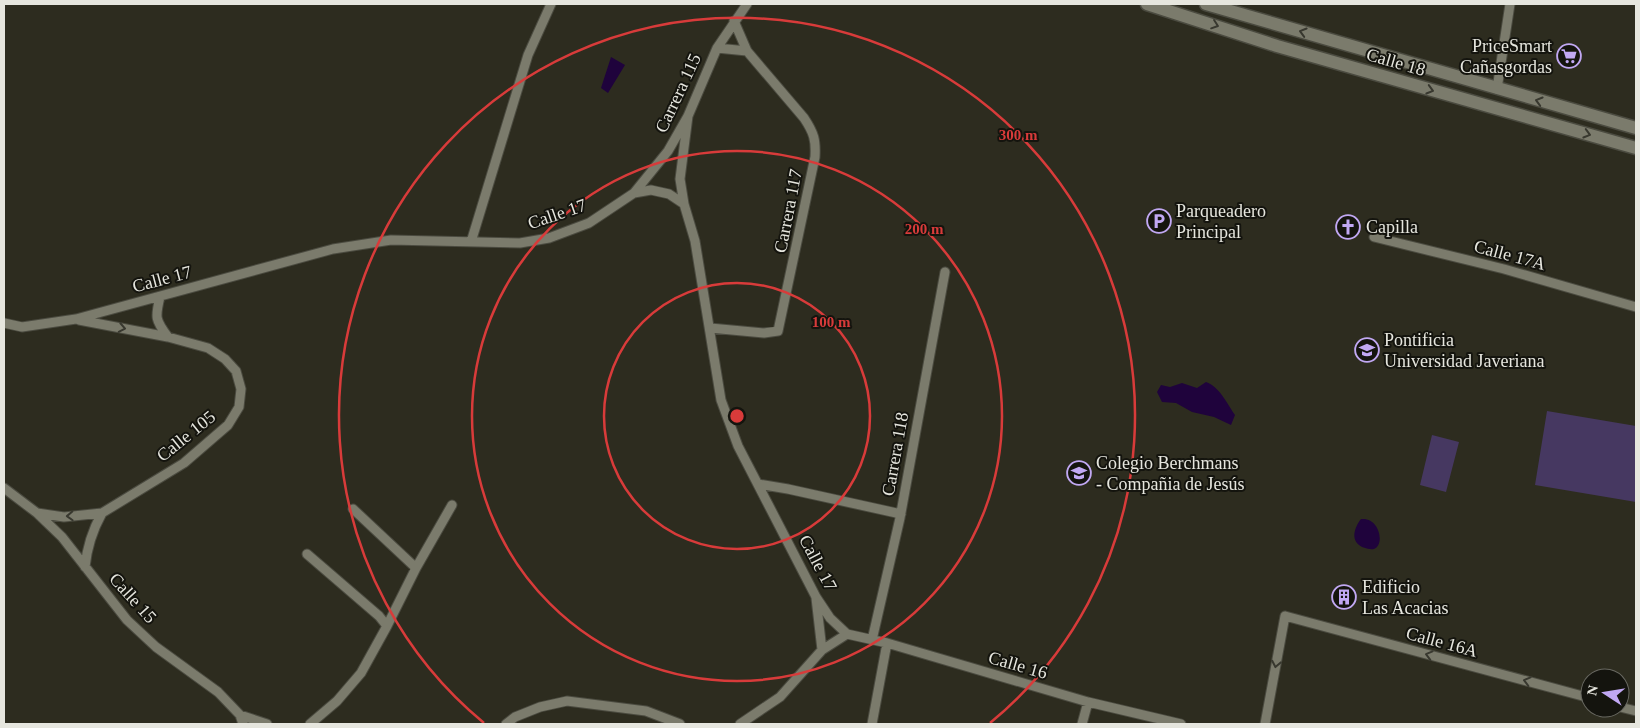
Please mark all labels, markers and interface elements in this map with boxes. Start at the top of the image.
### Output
one-way arrow [1210,20,1219,30]
one-way arrow [1299,28,1308,38]
place label: PriceSmart Cañasgordas [1460,36,1552,77]
supermarket icon: PriceSmart Cañasgordas [1556,43,1582,69]
street label: Calle 18 [1364,44,1428,80]
street label: Carrera 115 [651,50,705,136]
one-way arrow [1426,84,1434,94]
one-way arrow [1535,96,1543,106]
text: 300 m [999,127,1038,143]
one-way arrow [1582,128,1591,139]
street label: Carrera 117 [770,167,806,255]
street label: Calle 17 [525,195,589,233]
place label: Parqueadero Principal [1176,201,1266,242]
parking icon: Parqueadero Principal [1146,208,1172,234]
church icon: Capilla [1335,214,1361,240]
place label: Capilla [1366,217,1418,237]
text: 200 m [905,221,944,237]
street label: Calle 17A [1472,236,1548,274]
street label: Calle 17 [130,262,194,296]
text: 100 m [812,314,851,330]
one-way arrow [118,322,127,333]
place label: Pontificia Universidad Javeriana [1384,330,1544,371]
school or university icon: Pontificia Universidad Javeriana [1354,337,1380,363]
street label: Calle 105 [153,406,219,466]
centre of rings [728,407,746,425]
street label: Carrera 118 [878,411,912,497]
place label: Colegio Berchmans - Compañia de Jesús [1096,453,1244,494]
school or university icon: Colegio Berchmans - Compañia de Jesús [1066,460,1092,486]
one-way arrow [65,511,73,522]
street label: Calle 17 [795,532,841,594]
street label: Calle 15 [105,569,161,627]
place label: Edificio Las Acacias [1362,577,1448,618]
building icon: Edificio Las Acacias [1331,584,1357,610]
street label: Calle 16A [1404,623,1480,661]
street label: Calle 16 [986,647,1050,683]
one-way arrow [1424,650,1433,661]
one-way arrow [1271,659,1282,668]
north arrow [1580,668,1630,718]
one-way arrow [1523,677,1531,687]
text: N [1584,684,1601,697]

